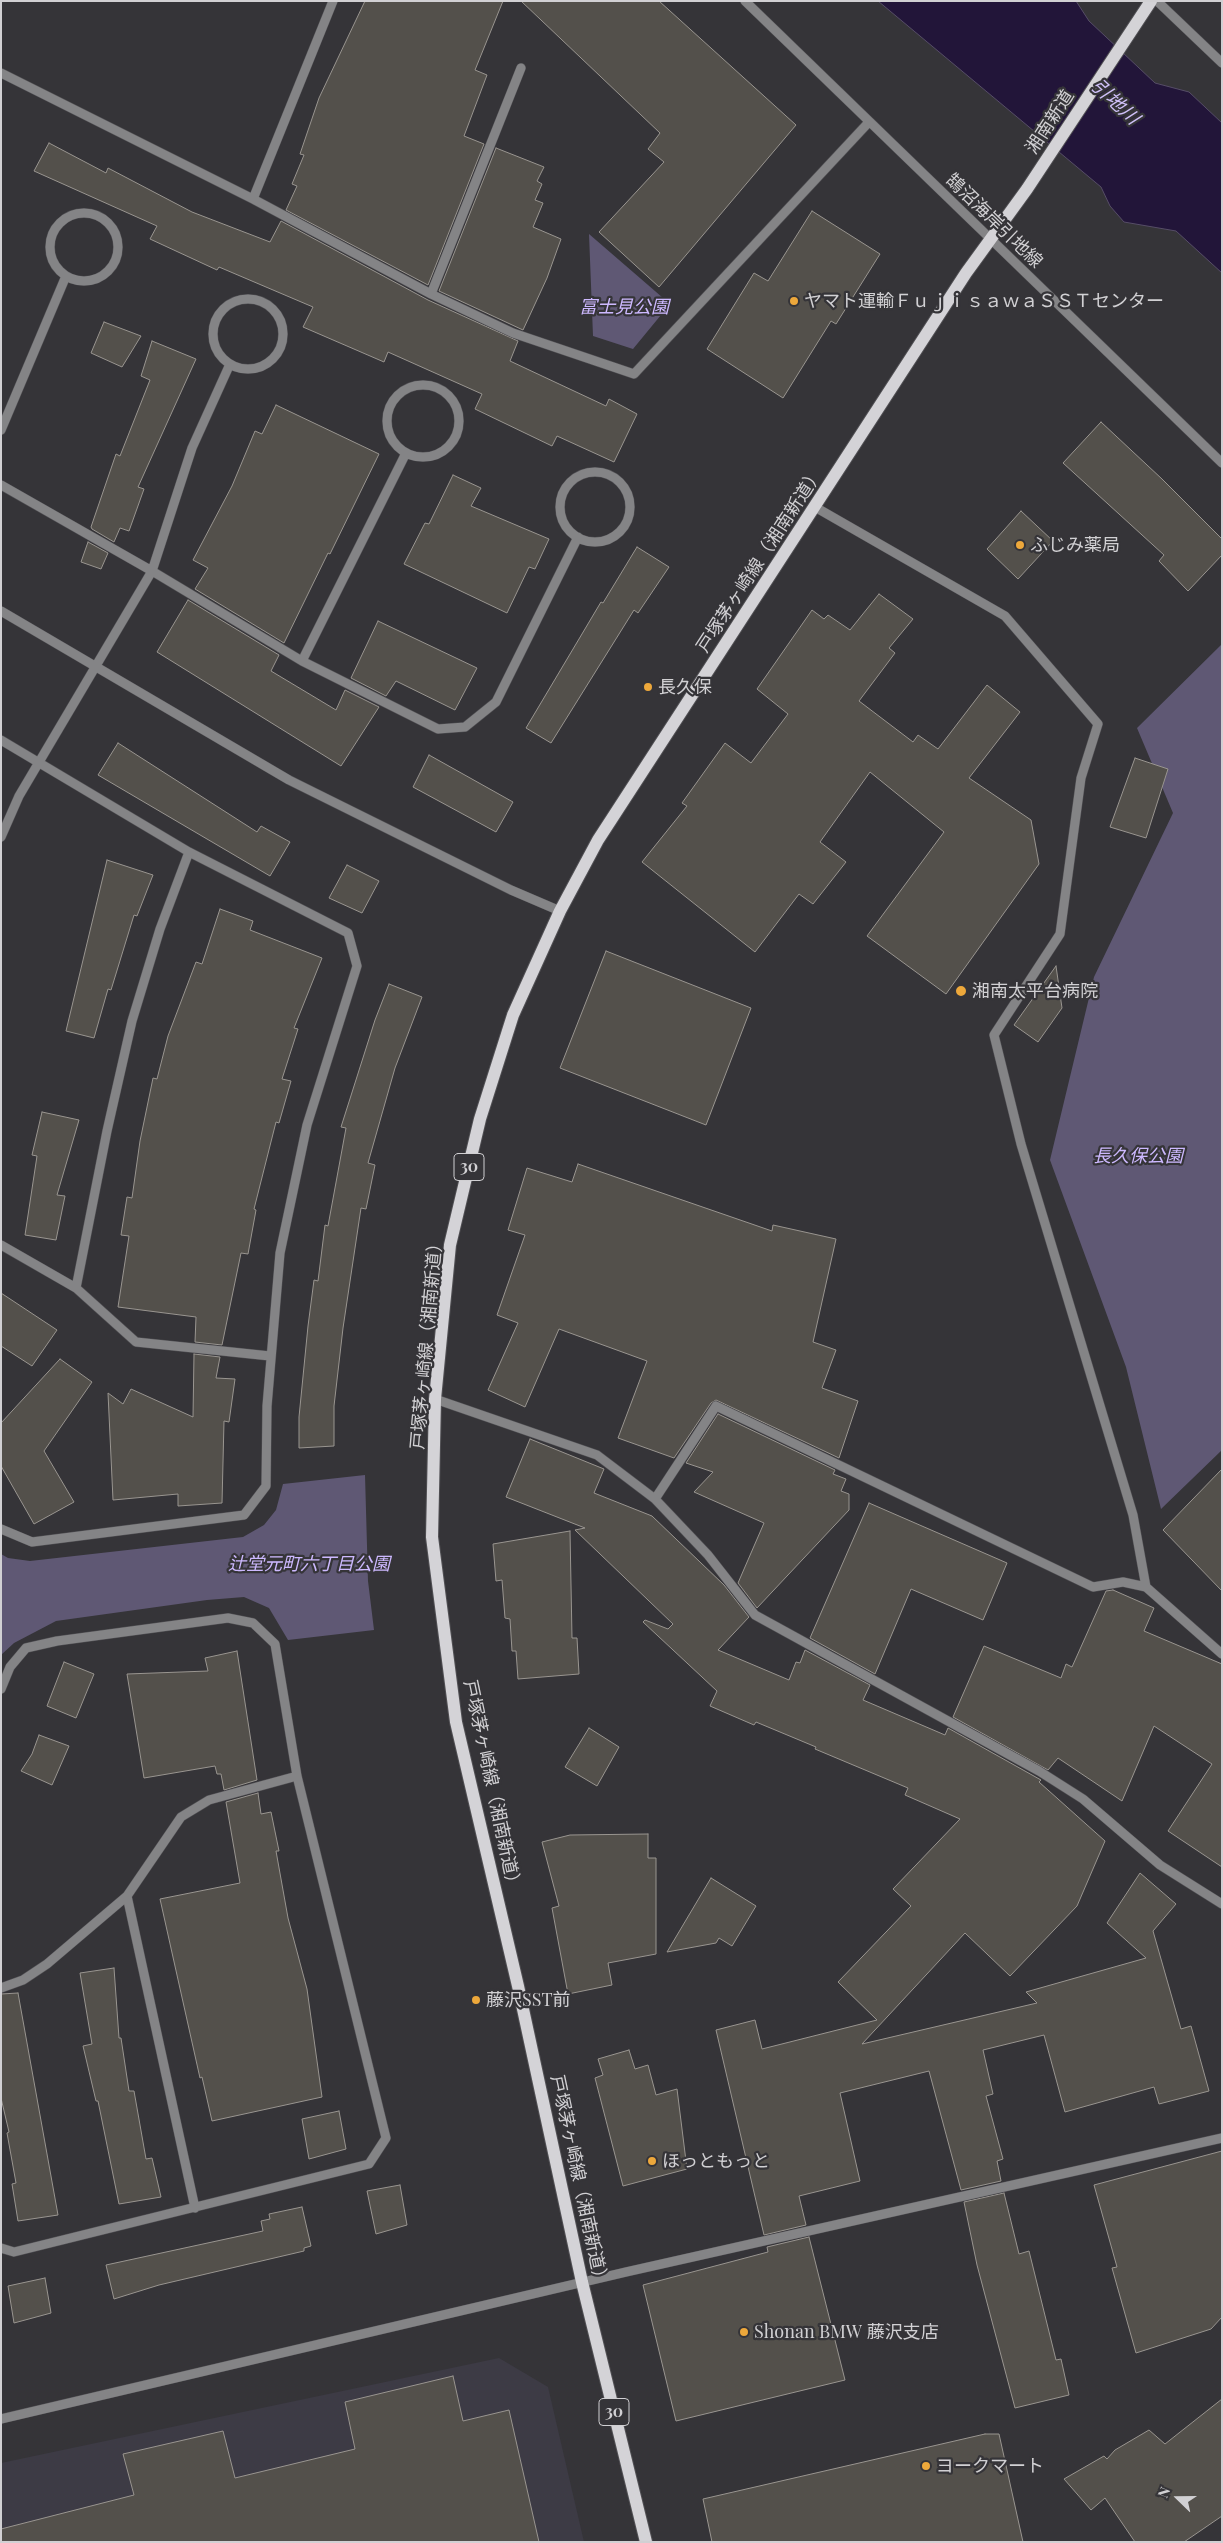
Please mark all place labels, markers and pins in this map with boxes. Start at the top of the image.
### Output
place label: ヤマト運輸ＦｕｊｉｓａｗａＳＳＴセンター [804,290,1164,312]
marker: ヤマト運輸ＦｕｊｉｓａｗａＳＳＴセンター [788,295,800,307]
place label: ふじみ薬局 [1030,534,1120,556]
marker: ふじみ薬局 [1014,539,1026,551]
place label: 長久保 [658,676,712,698]
marker: 長久保 [642,681,654,693]
place label: 湘南太平台病院 [972,980,1098,1002]
marker: 湘南太平台病院 [954,984,968,998]
place label: 藤沢SST前 [486,1989,571,2011]
marker: 藤沢SST前 [470,1994,482,2006]
place label: ほっともっと [662,2150,770,2172]
marker: ほっともっと [646,2155,658,2167]
place label: Shonan BMW 藤沢支店 [754,2321,939,2343]
marker: Shonan BMW 藤沢支店 [738,2326,750,2338]
place label: ヨークマート [936,2455,1044,2477]
marker: ヨークマート [920,2460,932,2472]

